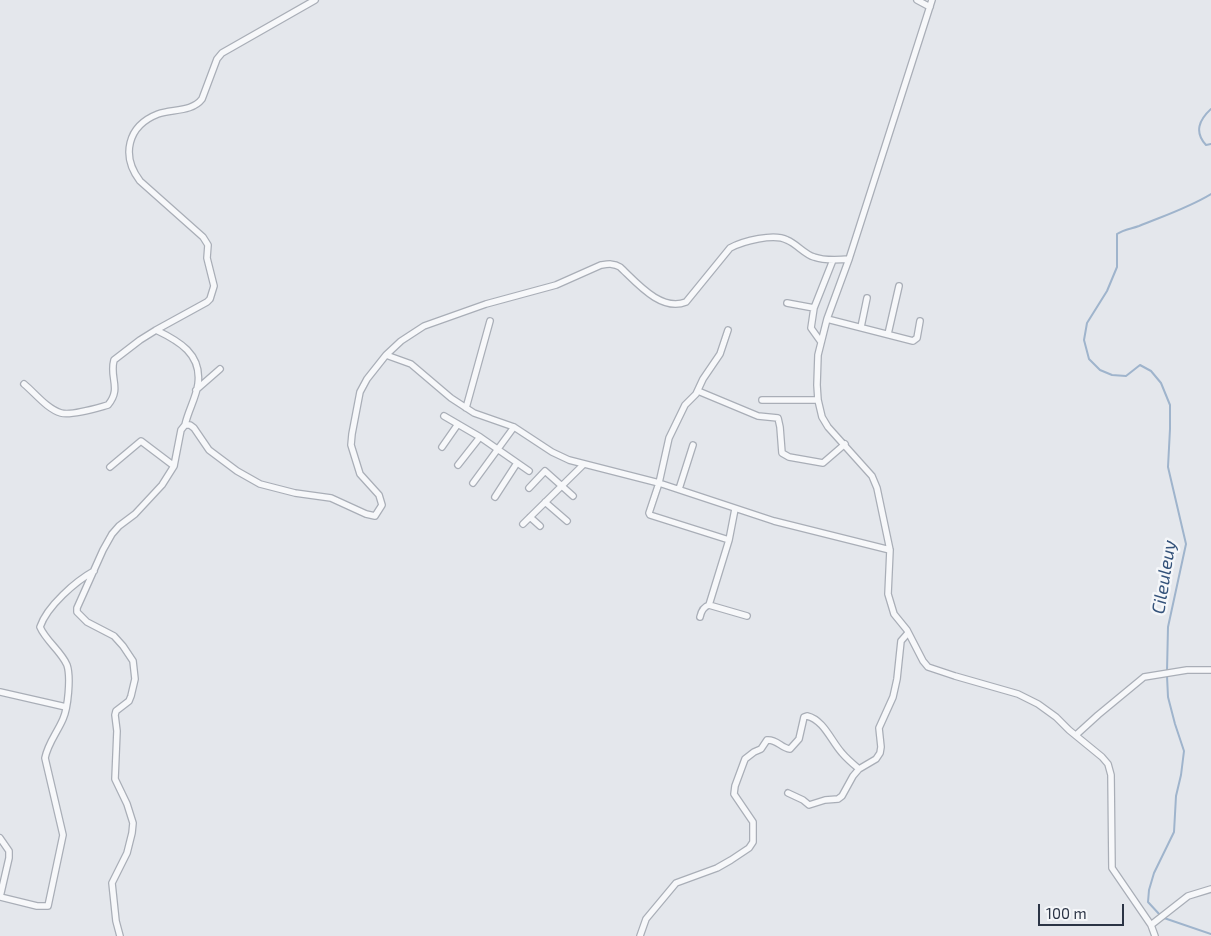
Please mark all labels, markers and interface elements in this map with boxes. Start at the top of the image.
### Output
water label: Cileuleuy [1147,538,1181,616]
scale bar [1041,894,1127,926]
text: 100 m [1046,904,1087,922]

